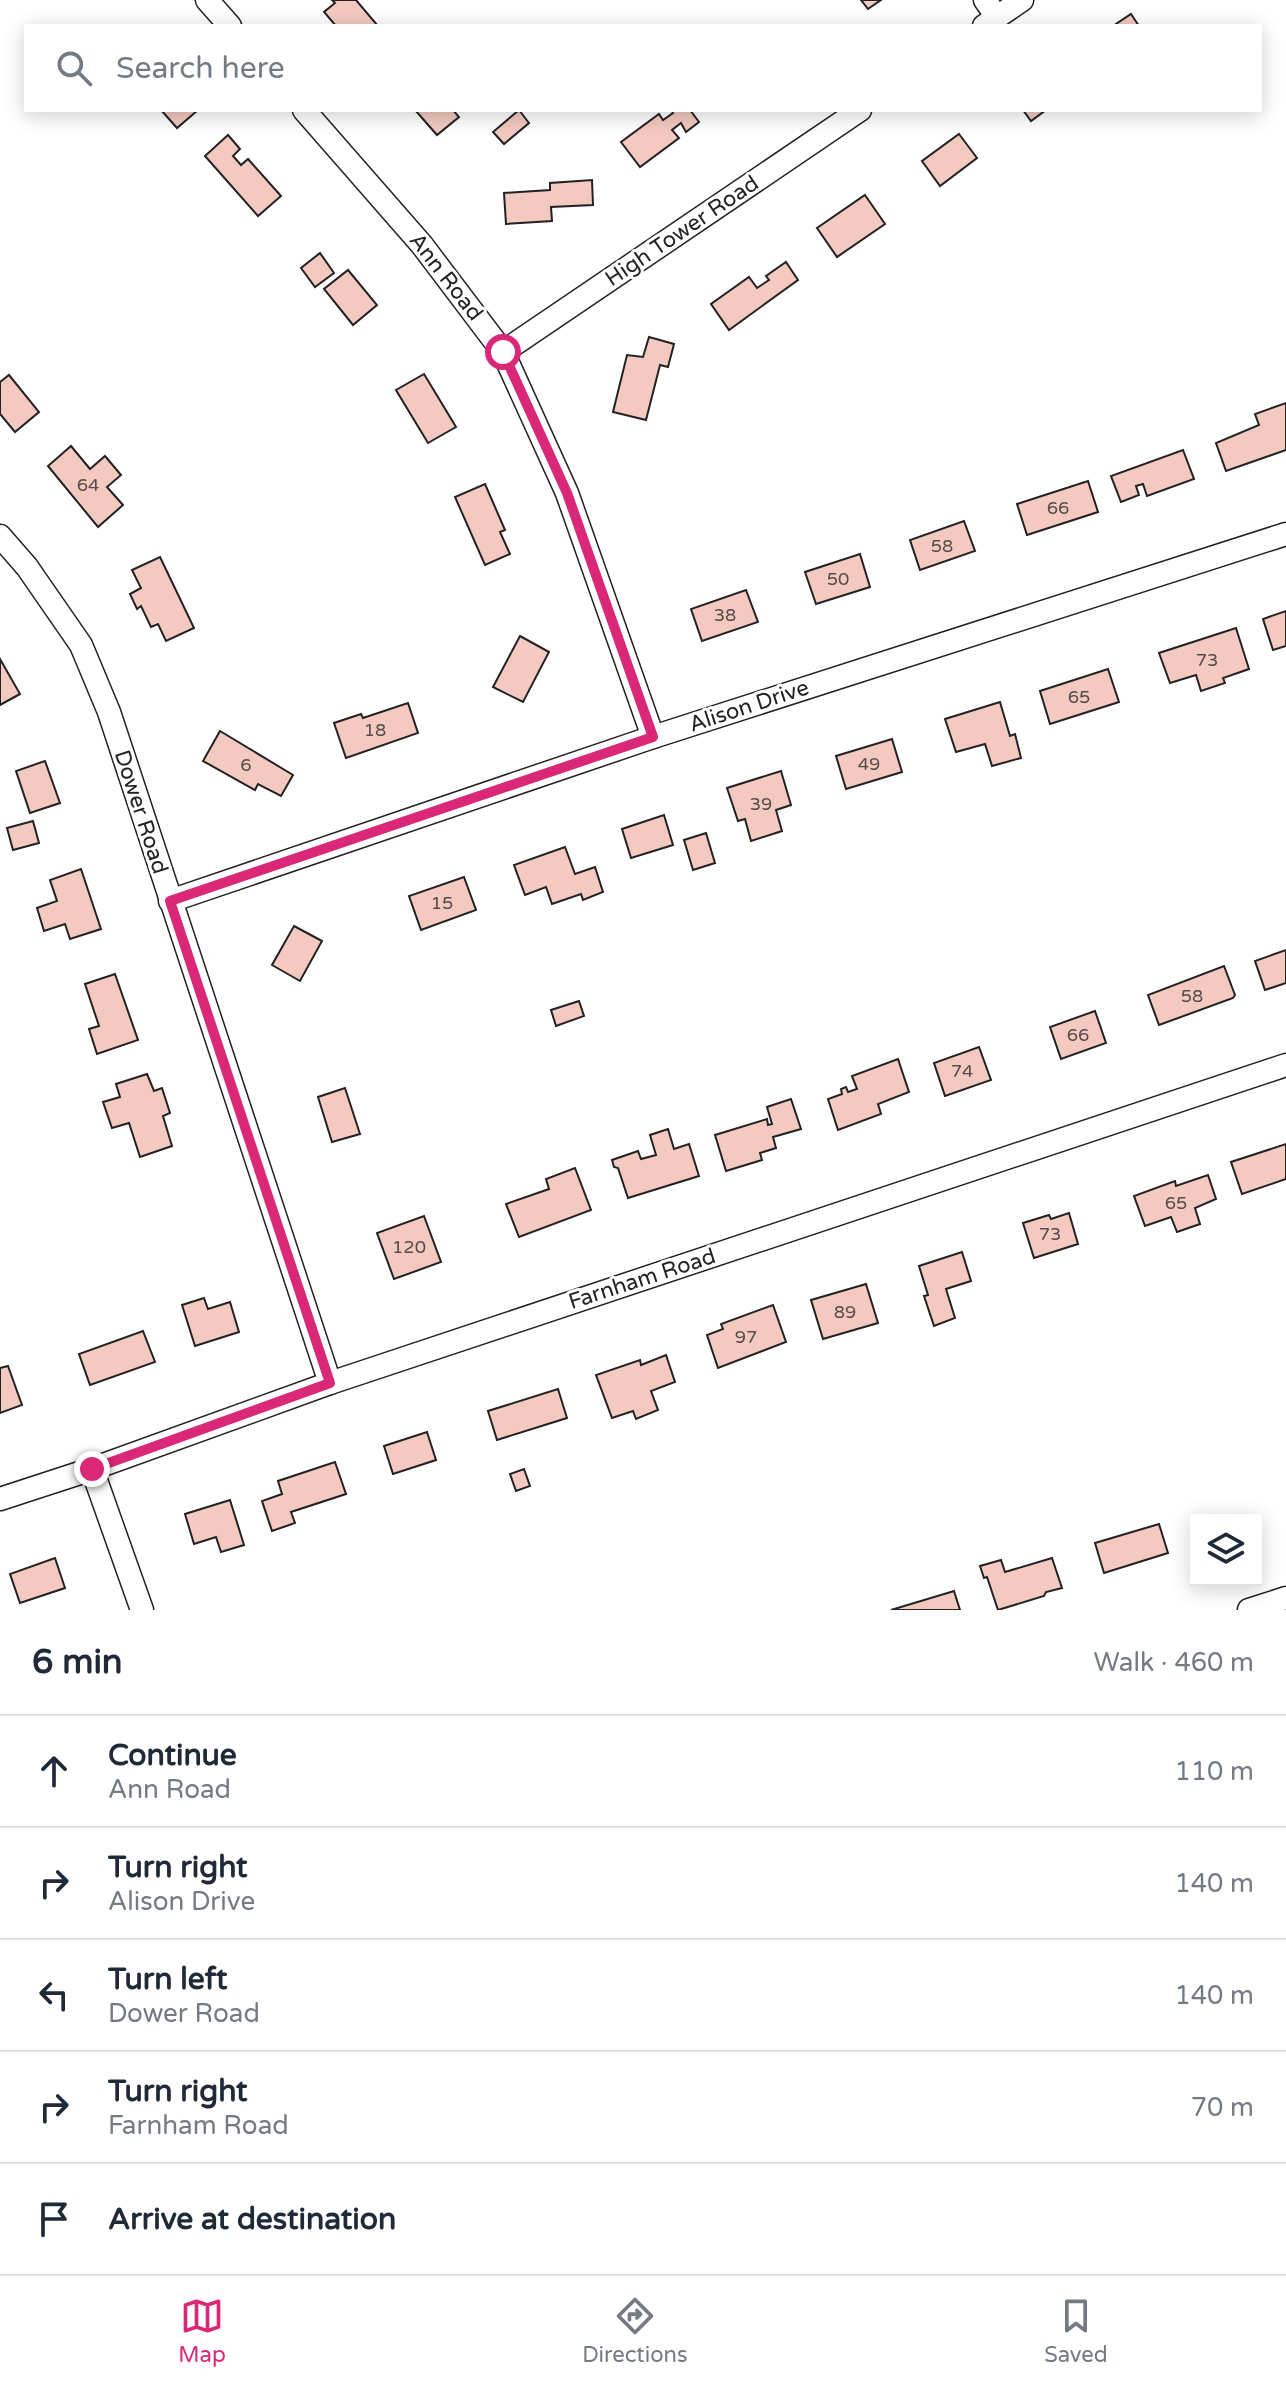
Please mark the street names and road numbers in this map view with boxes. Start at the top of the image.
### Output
street label: High Tower Road [600,170,764,292]
street label: Ann Road [404,228,488,326]
street label: Alison Drive [686,674,812,738]
street label: Dower Road [109,747,173,877]
street label: Farnham Road [565,1243,719,1315]

